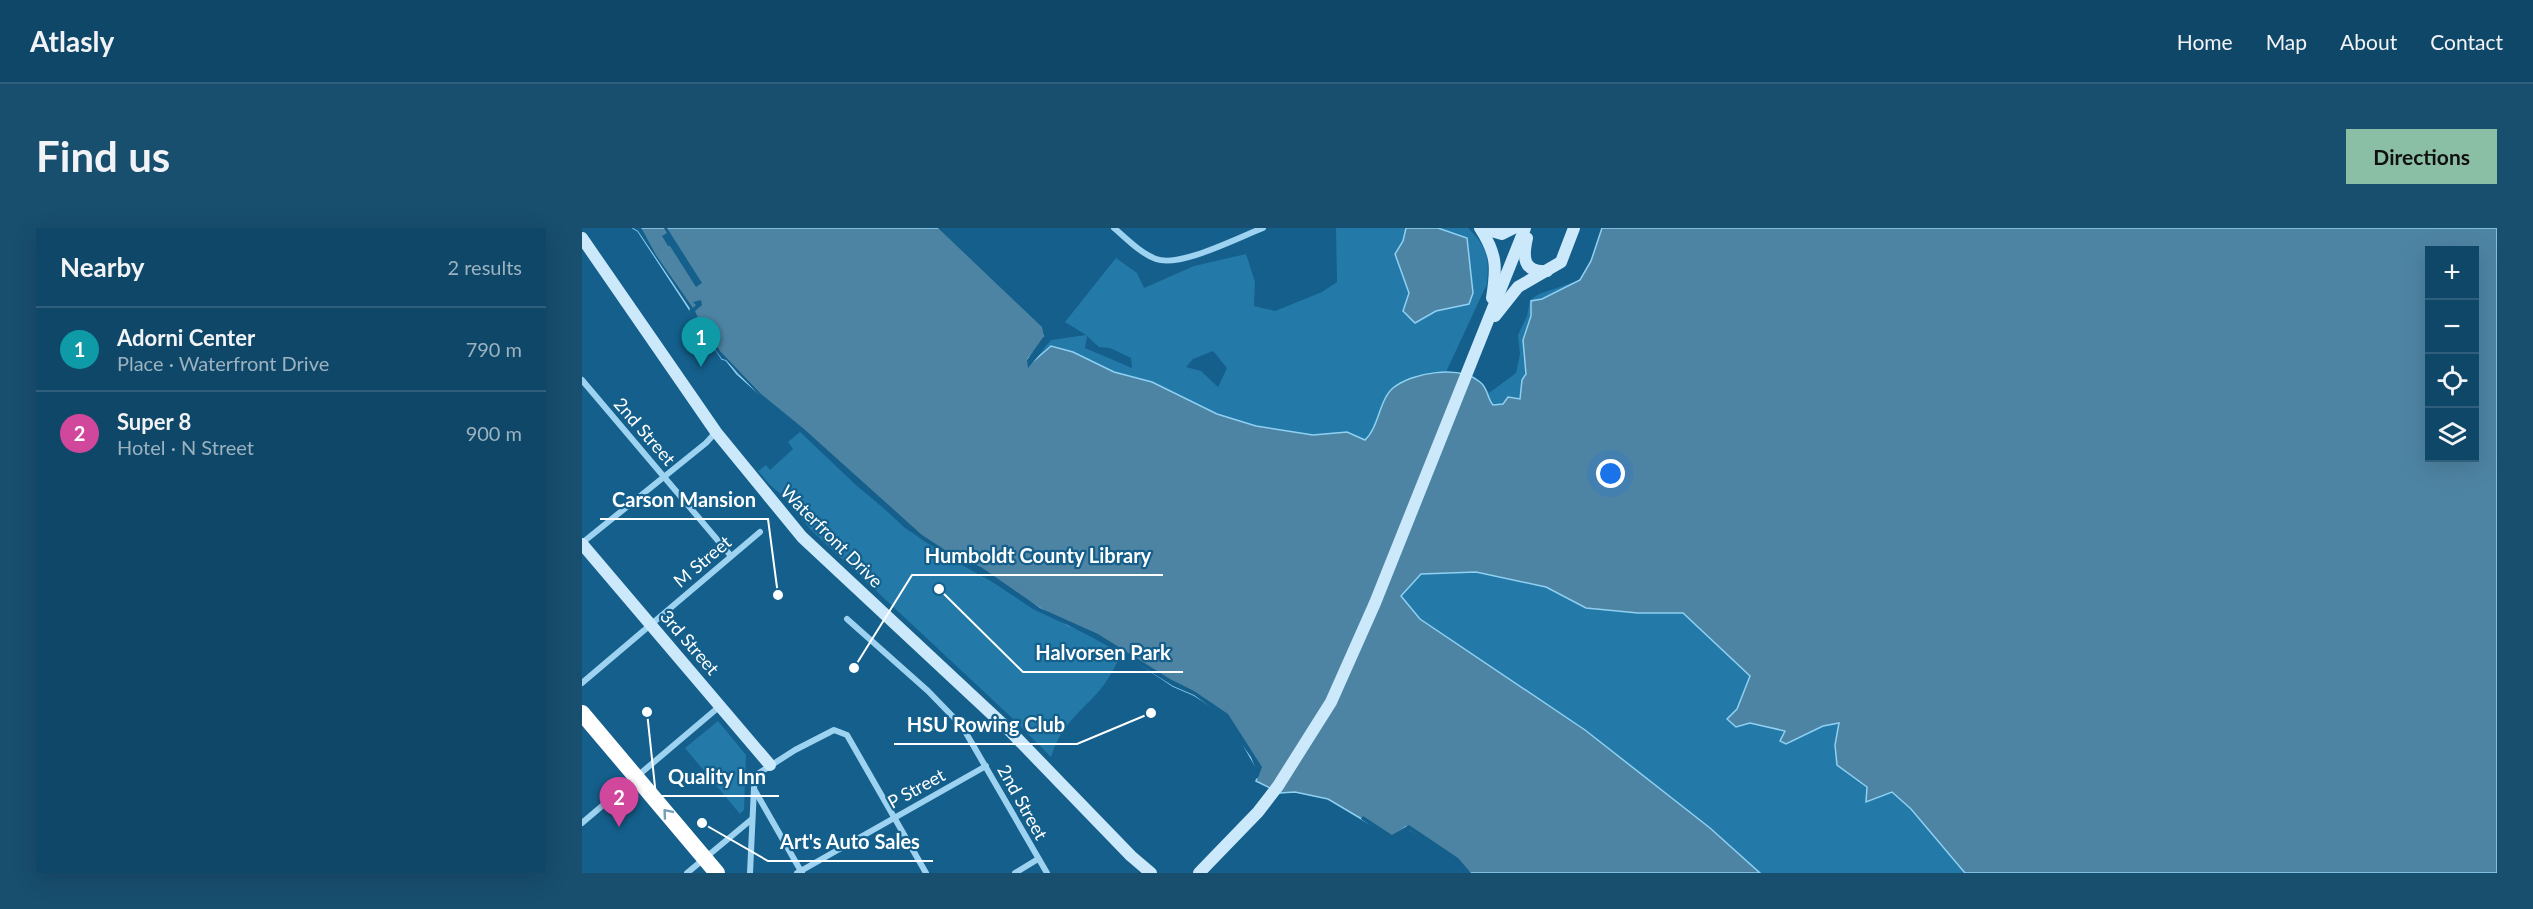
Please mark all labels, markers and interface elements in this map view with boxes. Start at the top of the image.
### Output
text: Atlasly [30,24,114,58]
text: Home [2177,29,2233,54]
text: Map [2266,29,2307,54]
text: About [2340,29,2397,54]
text: Contact [2430,29,2503,54]
button: Directions [2346,129,2497,184]
text: Find us [36,131,170,181]
map controls [2425,246,2479,462]
button: + [2425,246,2479,300]
text: Nearby [60,251,145,283]
text: 2 results [447,255,522,279]
button: − [2425,300,2479,354]
pin: 1 [682,318,720,367]
text: Adorni Center [117,324,255,351]
text: 1 [74,337,85,361]
text: 790 m [466,337,522,361]
text: Place · Waterfront Drive [117,351,329,375]
button: locate [2425,354,2479,408]
street label: 2nd Street [610,393,681,470]
text: Super 8 [117,408,191,435]
button: layers [2425,408,2479,462]
text: 2 [74,421,85,445]
text: 900 m [466,421,522,445]
text: Hotel · N Street [117,435,254,459]
your location [1596,459,1625,488]
street label: Waterfront Drive [776,480,888,592]
callout: Carson Mansion [600,481,768,519]
text: Carson Mansion [612,487,756,511]
street label: M Street [669,530,736,592]
callout: Humboldt County Library [912,537,1163,575]
text: Humboldt County Library [925,543,1152,567]
street label: 3rd Street [656,605,724,679]
callout: Halvorsen Park [1023,634,1183,672]
text: Halvorsen Park [1035,640,1171,664]
callout: HSU Rowing Club [894,706,1077,744]
text: HSU Rowing Club [907,712,1065,736]
callout: Quality Inn [656,758,779,796]
street label: 2nd Street [993,761,1053,844]
street label: P Street [883,763,949,813]
text: Quality Inn [668,764,766,788]
pin: 2 [600,778,639,827]
one-way arrow [663,809,674,820]
callout: Art's Auto Sales [768,823,933,861]
text: Art's Auto Sales [779,829,920,853]

